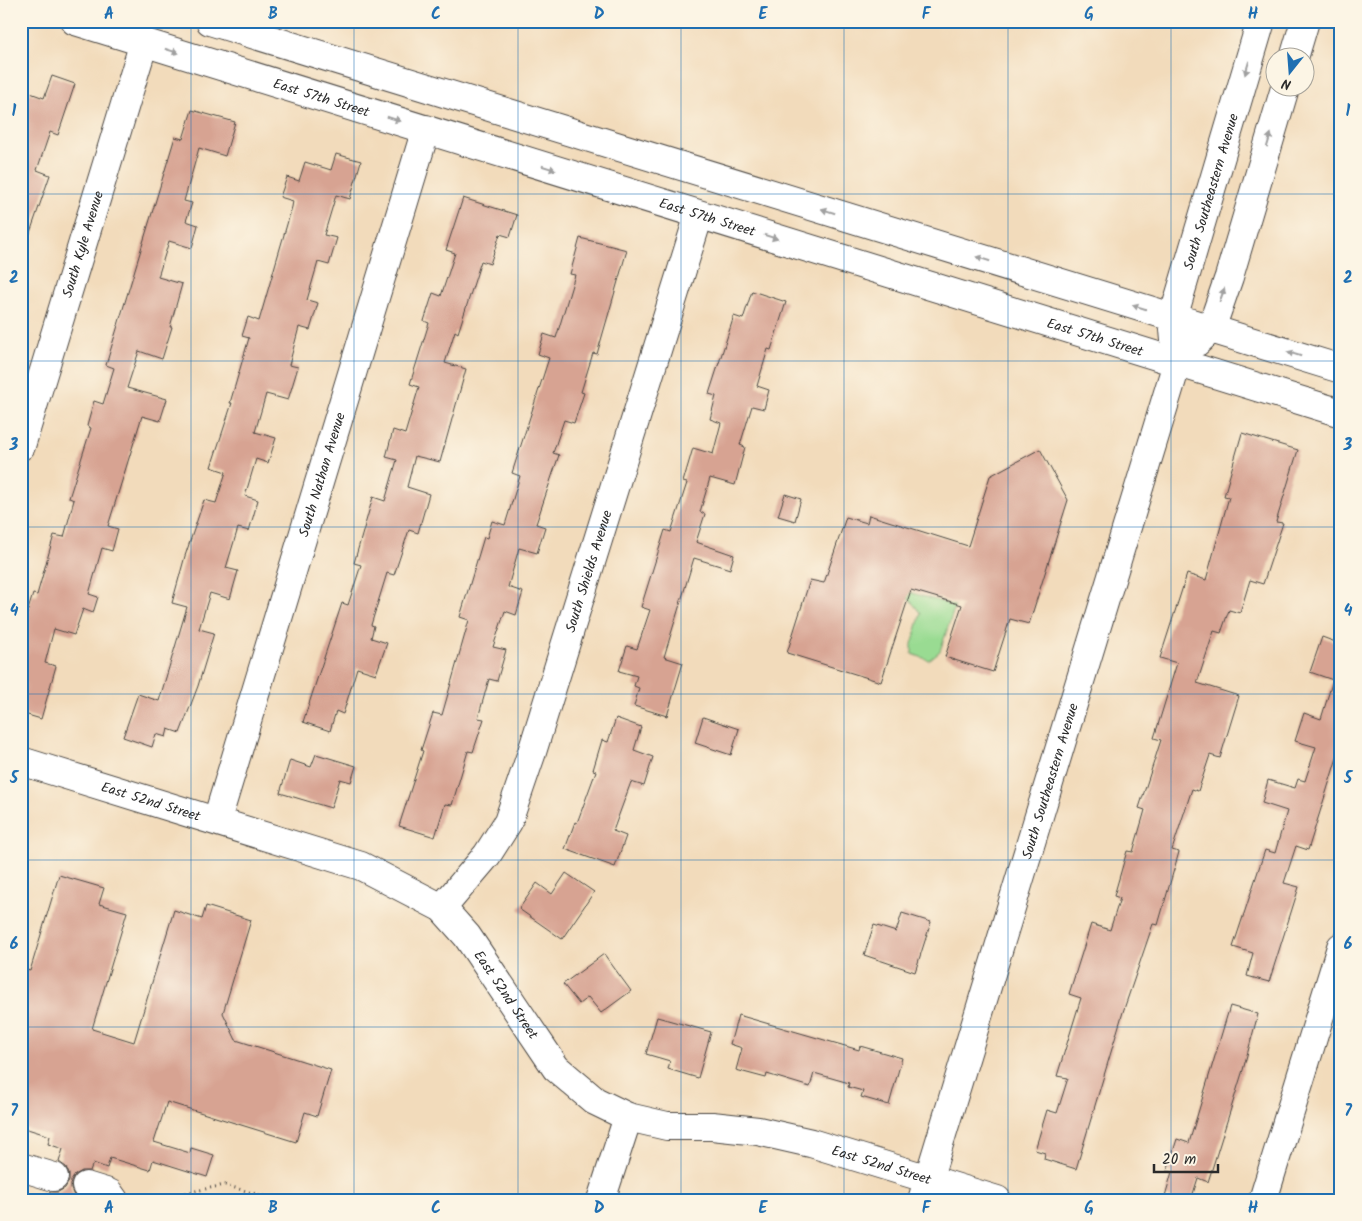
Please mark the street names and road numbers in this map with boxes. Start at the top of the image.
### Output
street label: East 57th Street [270,73,373,124]
street label: South Southeastern Avenue [1178,110,1245,273]
street label: South Kyle Avenue [57,188,110,301]
street label: East 57th Street [656,192,759,243]
street label: East 57th Street [1044,313,1146,363]
street label: South Nathan Avenue [293,409,352,540]
street label: South Shields Avenue [560,507,619,635]
street label: South Southeastern Avenue [1016,700,1085,862]
street label: East 52nd Street [98,776,204,828]
street label: East 52nd Street [468,946,544,1044]
street label: East 52nd Street [829,1140,934,1191]

